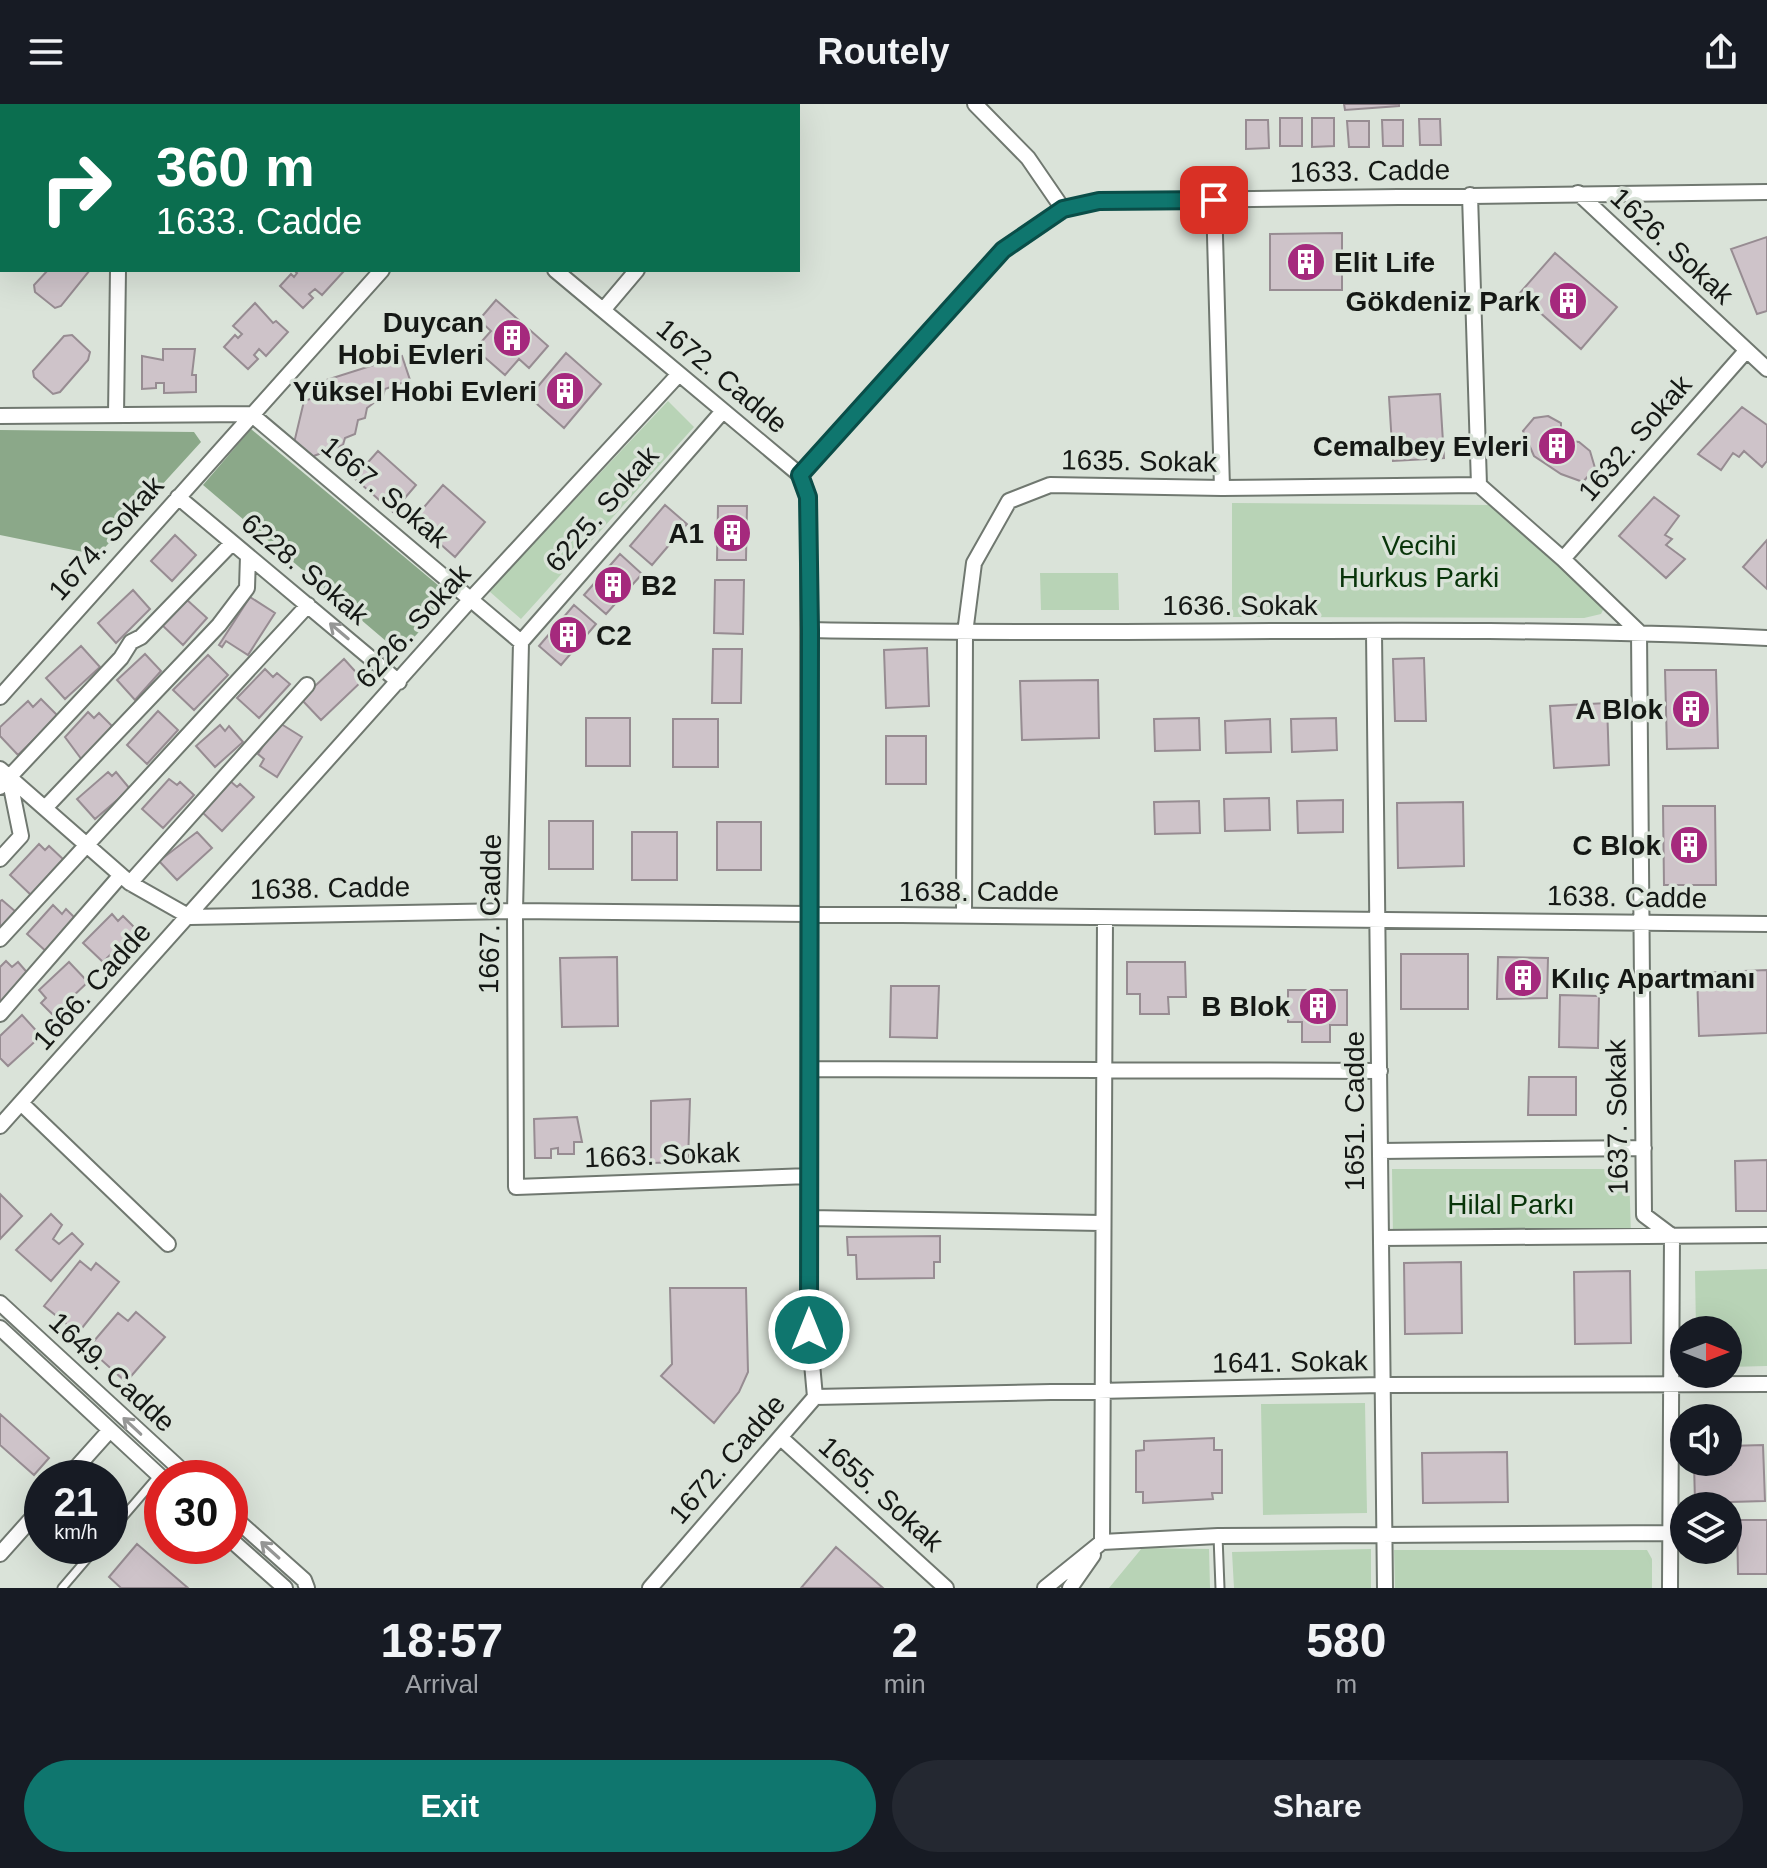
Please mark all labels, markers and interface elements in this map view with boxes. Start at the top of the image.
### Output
icon: menu [24,30,68,74]
icon: share [1699,30,1743,74]
text: Routely [817,31,950,72]
text: 360 m [156,135,315,198]
icon: right [24,136,128,240]
street label: 1633. Cadde [1290,154,1450,188]
pin [1180,166,1248,234]
icon: arrive [1192,178,1236,222]
street label: 1626. Sokak [1605,182,1740,311]
text: 1633. Cadde [156,201,362,242]
building icon: Elit Life [1285,241,1327,283]
place label: Elit Life [1334,247,1435,278]
building icon: Gökdeniz Park [1547,280,1589,322]
place label: Gökdeniz Park [1345,286,1540,317]
place label: Duycan Hobi Evleri [338,307,484,370]
street label: 1672. Cadde [651,313,793,439]
building icon: Duycan Hobi Evleri [491,317,533,359]
street label: 1632. Sokak [1572,368,1698,507]
building icon: Yüksel Hobi Evleri [544,370,586,412]
place label: Yüksel Hobi Evleri [293,376,537,407]
building icon: Cemalbey Evleri [1536,425,1578,467]
street label: 1667. Sokak [315,430,455,555]
place label: Cemalbey Evleri [1313,431,1529,462]
street label: 6225. Sokak [539,439,665,578]
street label: 1635. Sokak [1061,444,1218,478]
street label: 1674. Sokak [42,469,170,606]
street label: 6228. Sokak [235,507,375,632]
building icon: A1 [711,512,753,554]
place label: A1 [668,518,704,549]
park label: Vecihi Hurkus Parki [1339,530,1499,593]
street label: 6226. Sokak [349,557,477,694]
building icon: B2 [592,564,634,606]
place label: B2 [641,570,677,601]
street label: 1636. Sokak [1162,590,1319,621]
building icon: C2 [547,614,589,656]
place label: C2 [596,620,632,651]
one-way arrow [330,622,350,640]
building icon: A Blok [1670,688,1712,730]
place label: A Blok [1575,694,1663,725]
building icon: C Blok [1668,824,1710,866]
place label: C Blok [1572,830,1661,861]
street label: 1667. Cadde [473,834,507,994]
street label: 1638. Cadde [250,871,410,905]
street label: 1638. Cadde [899,876,1059,907]
street label: 1638. Cadde [1547,880,1707,914]
street label: 1666. Cadde [27,916,157,1056]
building icon: Kılıç Apartmanı [1502,957,1544,999]
place label: Kılıç Apartmanı [1551,963,1755,994]
building icon: B Blok [1297,985,1339,1027]
place label: B Blok [1201,991,1290,1022]
street label: 1651. Cadde [1339,1031,1370,1191]
street label: 1637. Sokak [1600,1038,1634,1195]
street label: 1663. Sokak [584,1137,741,1173]
park label: Hilal Parkı [1447,1189,1575,1220]
position arrow [767,1288,851,1372]
street label: 1649. Cadde [43,1306,181,1438]
north arrow [1670,1316,1742,1388]
map controls [1670,1316,1742,1564]
street label: 1641. Sokak [1212,1345,1369,1379]
street label: 1672. Cadde [663,1388,791,1530]
button: sound [1670,1404,1742,1476]
one-way arrow [122,1416,142,1435]
street label: 1655. Sokak [813,1430,950,1558]
speed limit sign: 30 [144,1460,248,1564]
text: 21 [54,1480,98,1524]
button: layers [1670,1492,1742,1564]
text: km/h [54,1521,98,1543]
one-way arrow [261,1541,281,1559]
text: 18:57 [381,1614,503,1667]
text: 2 [891,1614,918,1667]
text: 580 [1306,1614,1386,1667]
text: Arrival [405,1669,479,1699]
text: min [884,1669,926,1699]
text: m [1336,1669,1357,1699]
button: Exit [24,1760,876,1852]
button: Share [892,1760,1743,1852]

